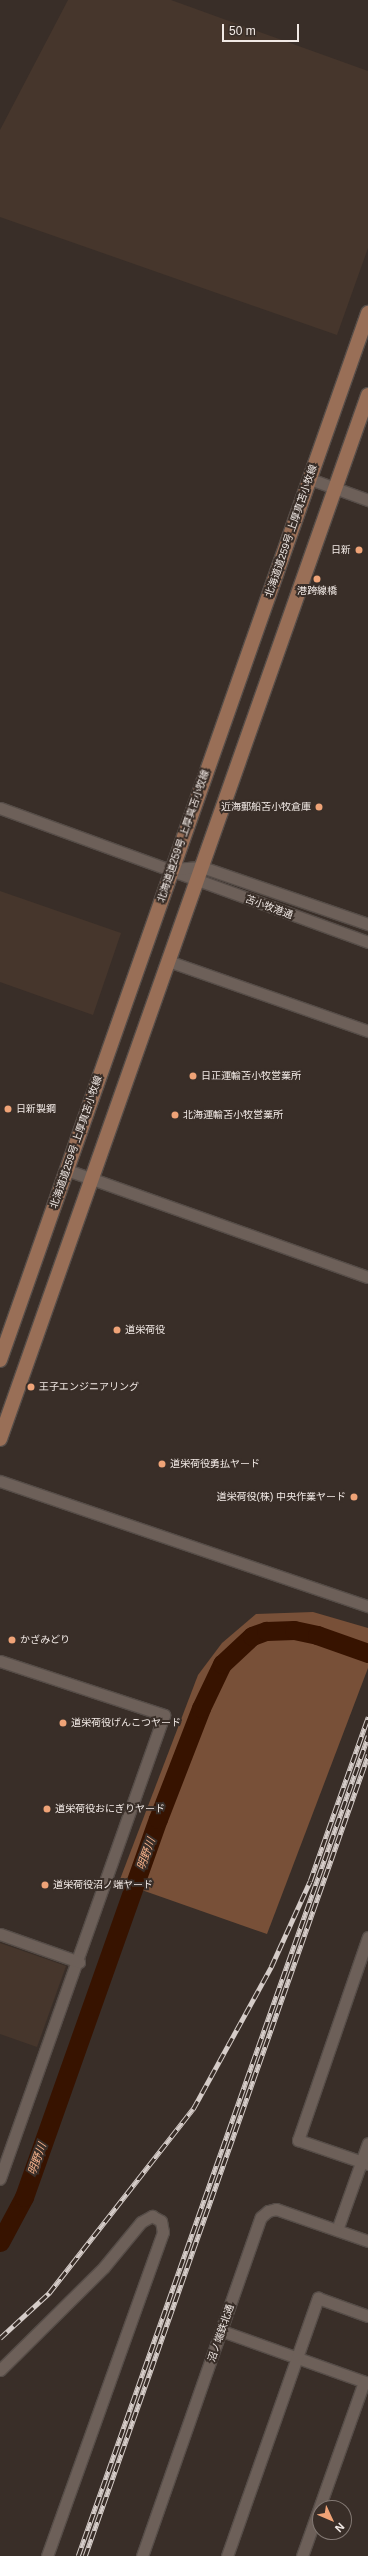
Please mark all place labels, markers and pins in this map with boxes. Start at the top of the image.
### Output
place label: 日新 [331,544,351,556]
marker: 日新 [354,545,364,555]
marker: 港跨線橋 [312,574,322,584]
place label: 港跨線橋 [297,585,337,597]
place label: 近海郵船苫小牧倉庫 [221,801,311,813]
marker: 近海郵船苫小牧倉庫 [314,802,324,812]
place label: 日正運輸苫小牧営業所 [201,1070,301,1082]
marker: 日正運輸苫小牧営業所 [188,1071,198,1081]
place label: 日新製鋼 [16,1103,56,1115]
marker: 日新製鋼 [3,1104,13,1114]
place label: 北海運輸苫小牧営業所 [183,1109,283,1121]
marker: 北海運輸苫小牧営業所 [170,1110,180,1120]
place label: 道栄荷役 [125,1324,165,1336]
marker: 道栄荷役 [112,1325,122,1335]
place label: 王子エンジニアリング [39,1381,139,1393]
marker: 王子エンジニアリング [26,1382,36,1392]
place label: 道栄荷役勇払ヤード [170,1458,260,1470]
marker: 道栄荷役勇払ヤード [157,1459,167,1469]
place label: 道栄荷役(株) 中央作業ヤード [217,1491,346,1503]
marker: 道栄荷役(株) 中央作業ヤード [349,1492,359,1502]
place label: かざみどり [20,1634,70,1646]
marker: かざみどり [7,1635,17,1645]
place label: 道栄荷役げんこつヤード [71,1717,181,1729]
marker: 道栄荷役げんこつヤード [58,1718,68,1728]
place label: 道栄荷役おにぎりヤード [55,1803,165,1815]
marker: 道栄荷役おにぎりヤード [42,1804,52,1814]
place label: 道栄荷役沼ノ端ヤード [53,1879,153,1891]
marker: 道栄荷役沼ノ端ヤード [40,1880,50,1890]

